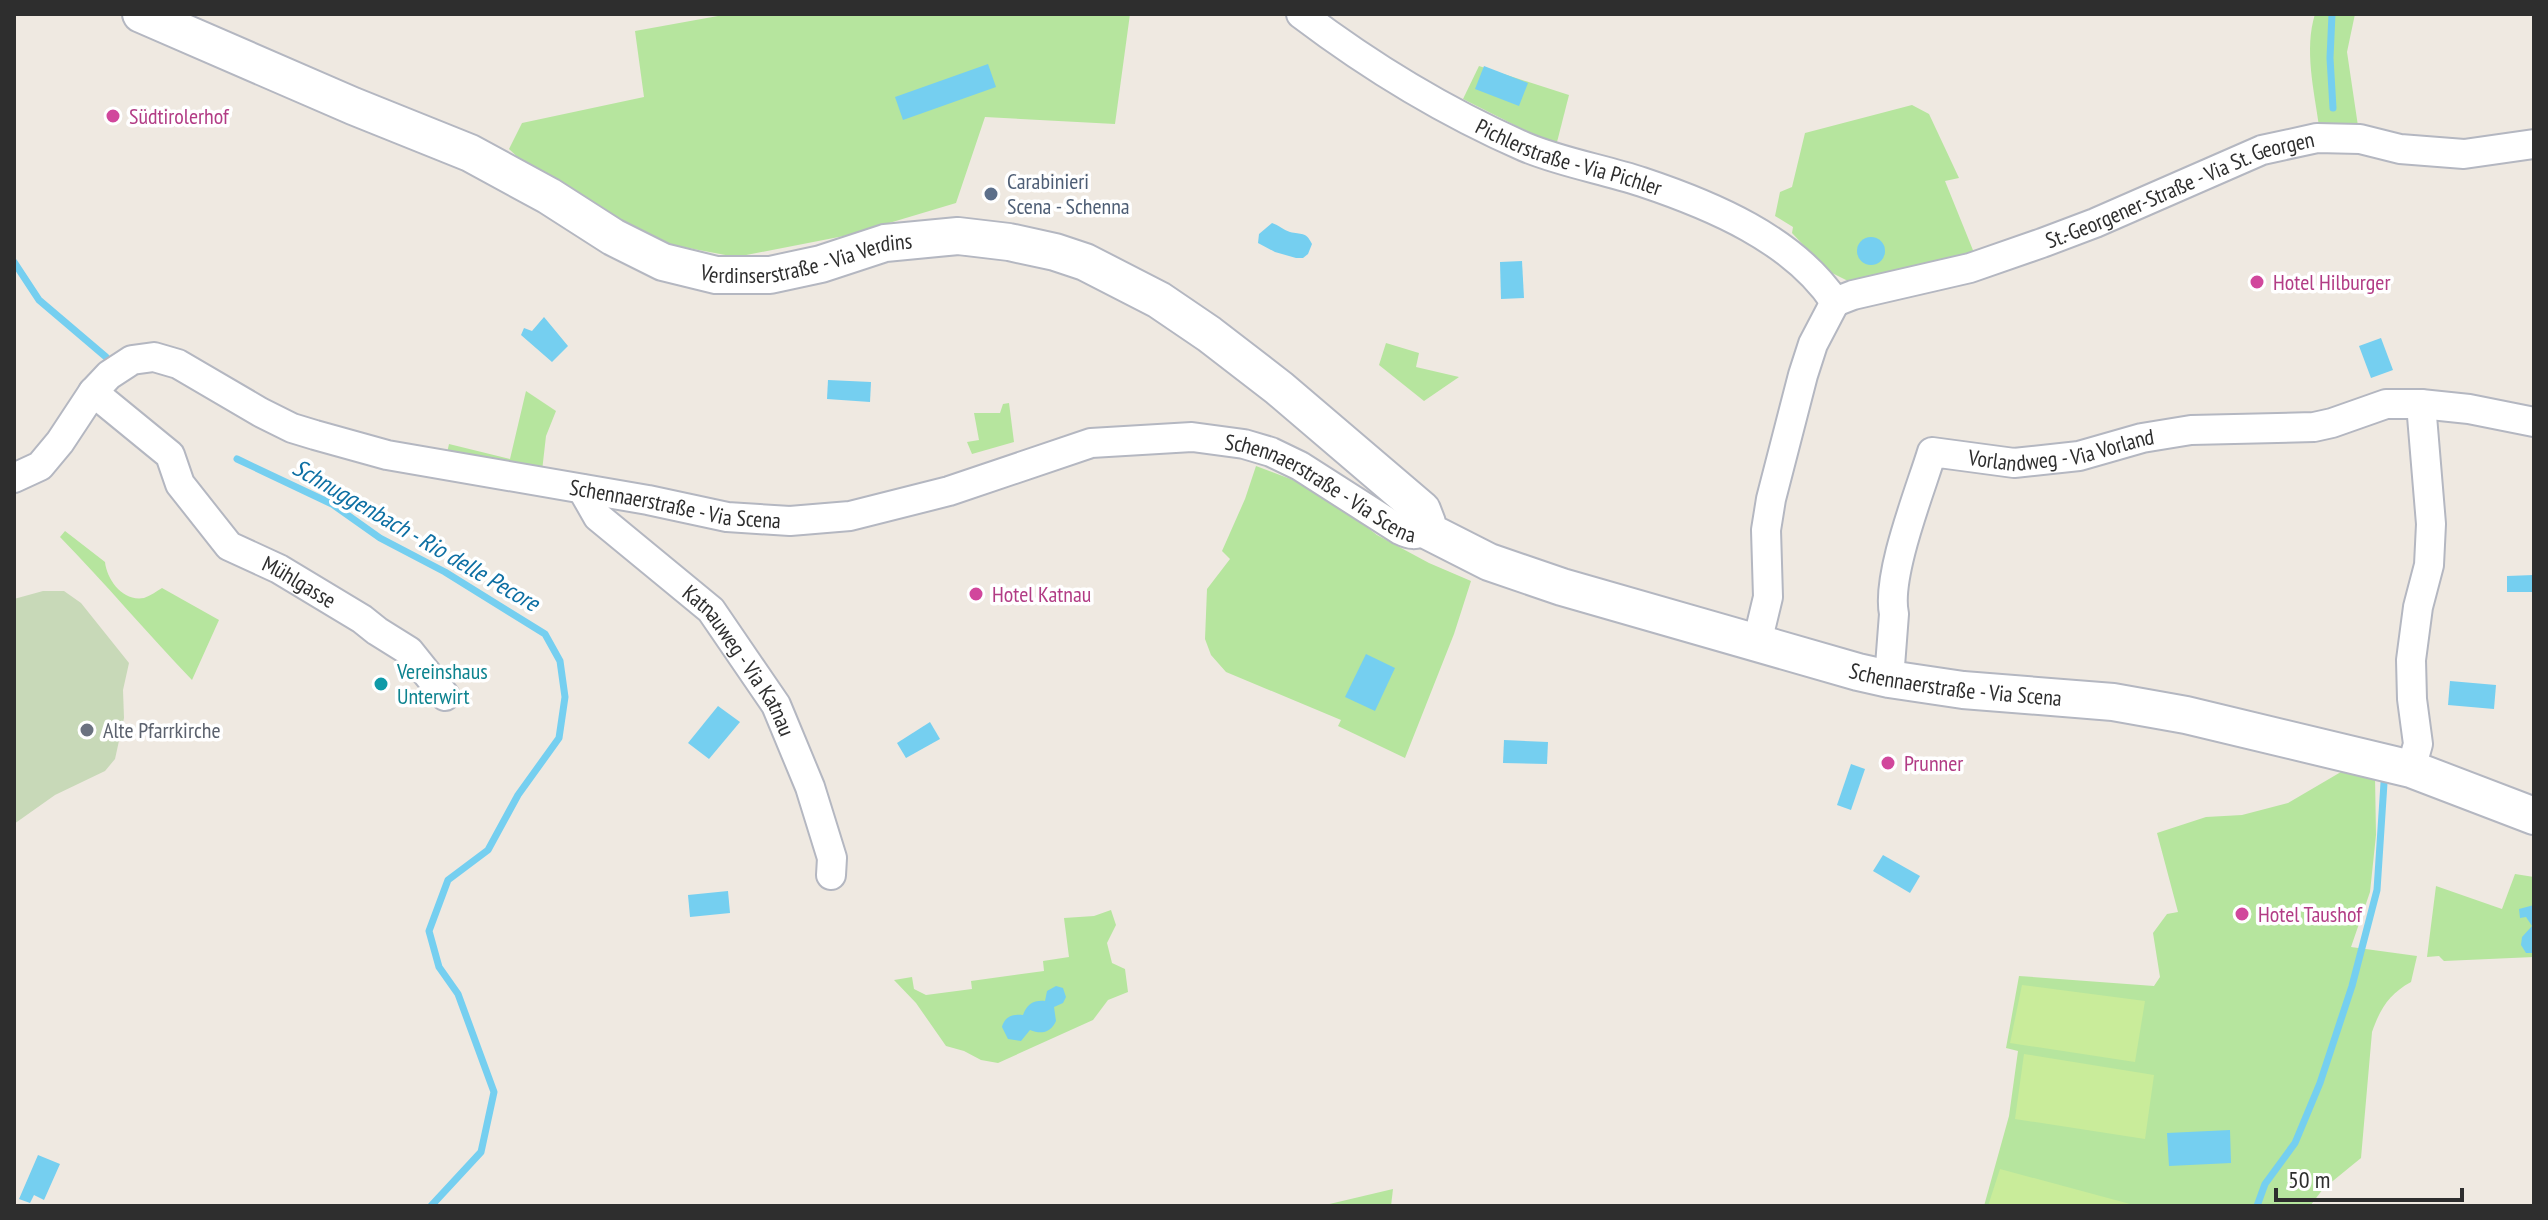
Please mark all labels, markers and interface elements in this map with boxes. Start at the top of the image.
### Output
place label: Südtirolerhof [129,102,230,130]
marker: Südtirolerhof [104,107,122,125]
street label: Pichlerstraße - Via Pichler [1471,112,1666,202]
street label: St.-Georgener-Straße - Via St. Georgen [2042,125,2317,254]
place label: Carabinieri Scena - Schenna [1007,167,1130,220]
marker: Carabinieri Scena - Schenna [982,185,1000,203]
street label: Verdinserstraße - Via Verdins [696,226,913,289]
place label: Hotel Hilburger [2273,268,2390,296]
marker: Hotel Hilburger [2248,273,2266,291]
street label: Vorlandweg - Via Vorland [1966,422,2156,477]
street label: Schennaerstraße - Via Scena [1223,428,1417,548]
water label: Schnuggenbach - Rio delle Pecore [287,452,547,619]
street label: Schennaerstraße - Via Scena [568,473,782,534]
street label: Mühlgasse [258,549,341,614]
street label: Katnauweg - Via Katnau [677,579,801,740]
place label: Hotel Katnau [992,580,1091,608]
marker: Hotel Katnau [967,585,985,603]
street label: Schennaerstraße - Via Scena [1846,656,2063,712]
place label: Vereinshaus Unterwirt [396,657,488,710]
marker: Vereinshaus Unterwirt [372,675,390,693]
place label: Alte Pfarrkirche [103,716,221,744]
marker: Alte Pfarrkirche [78,721,96,739]
place label: Prunner [1904,749,1963,777]
marker: Prunner [1879,754,1897,772]
place label: Hotel Taushof [2258,900,2363,928]
marker: Hotel Taushof [2233,905,2251,923]
scale bar [2276,1152,2462,1202]
text: 50 m [2288,1164,2330,1195]

